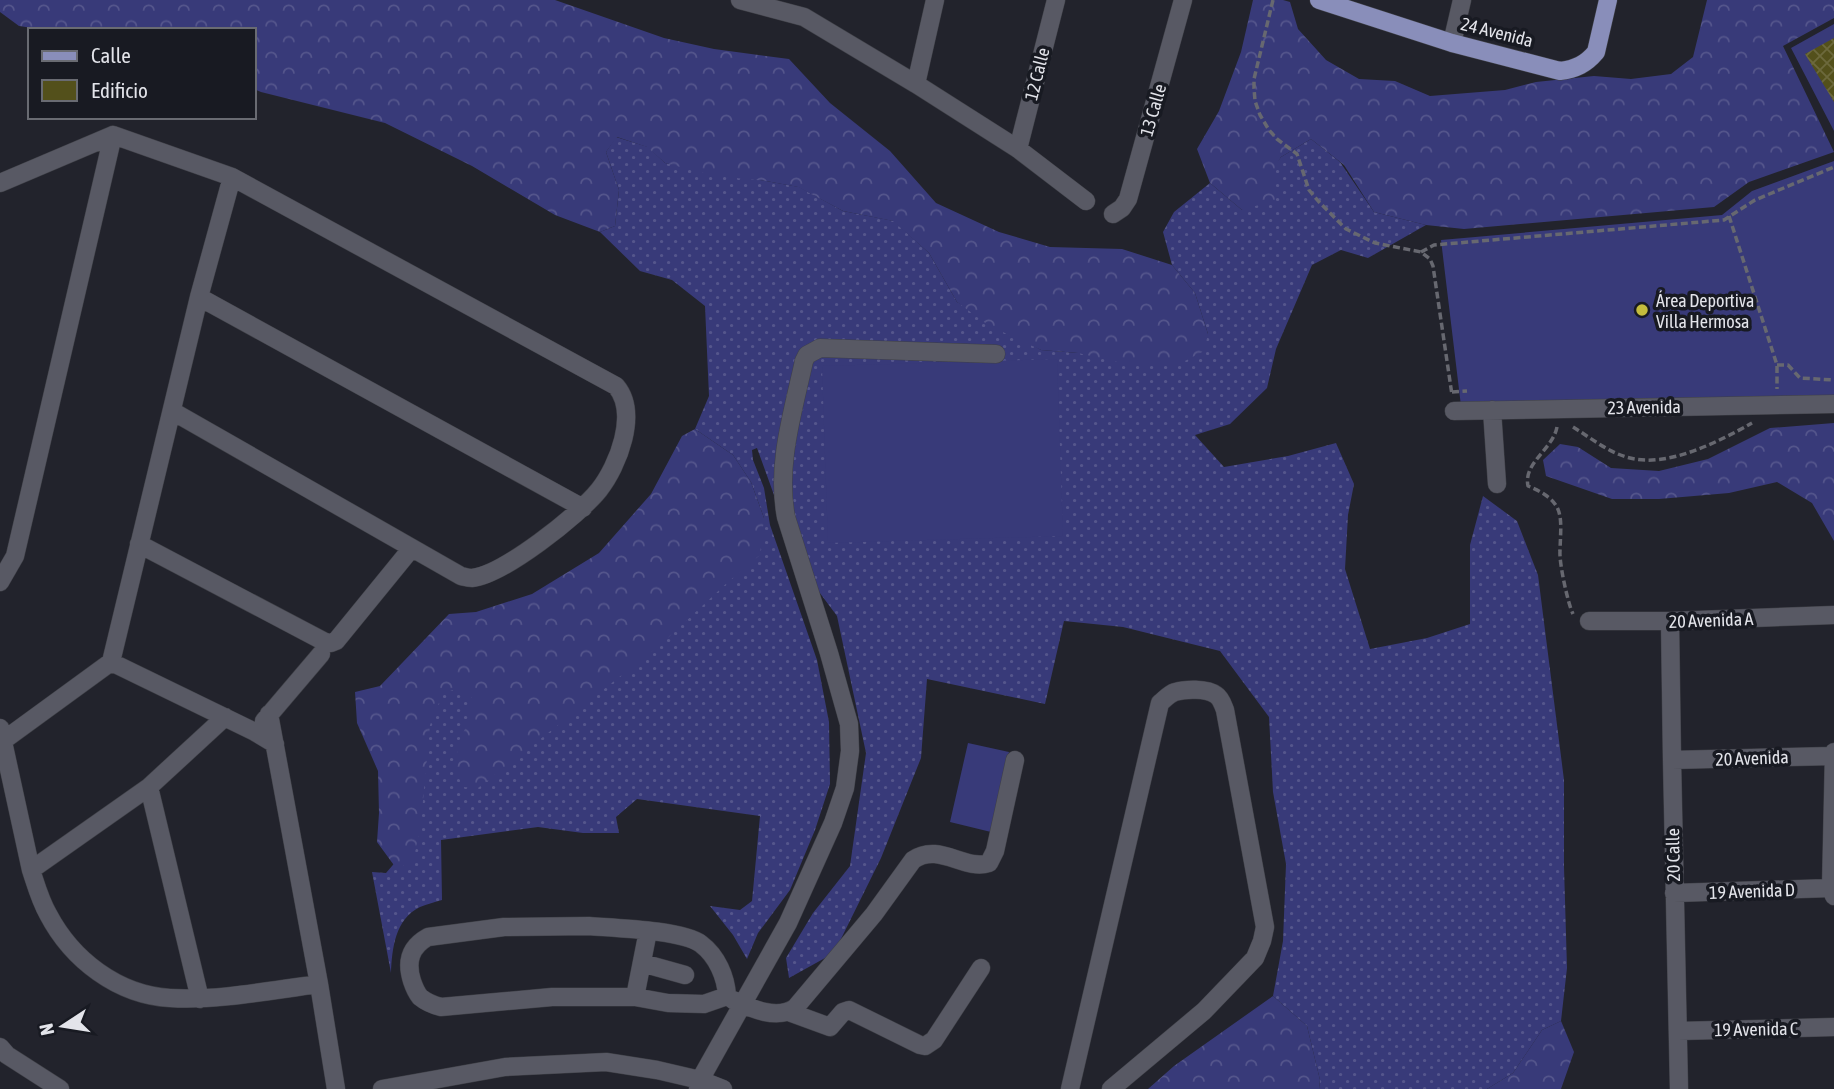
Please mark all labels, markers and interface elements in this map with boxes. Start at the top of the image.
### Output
street label: 24 Avenida [1459,13,1535,51]
legend [28,28,256,119]
text: Calle [91,43,131,67]
street label: 12 Calle [1020,46,1054,102]
text: Edificio [91,78,148,102]
street label: 13 Calle [1136,81,1170,139]
place label: Área Deportiva Villa Hermosa [1656,290,1754,332]
marker: Área Deportiva Villa Hermosa [1634,302,1650,318]
street label: 23 Avenida [1607,396,1681,418]
street label: 20 Avenida A [1668,608,1754,632]
street label: 20 Avenida [1715,746,1789,770]
street label: 20 Calle [1662,828,1684,882]
street label: 19 Avenida D [1709,879,1795,903]
north arrow [28,991,98,1061]
street label: 19 Avenida C [1714,1018,1798,1040]
text: N [34,1022,58,1037]

